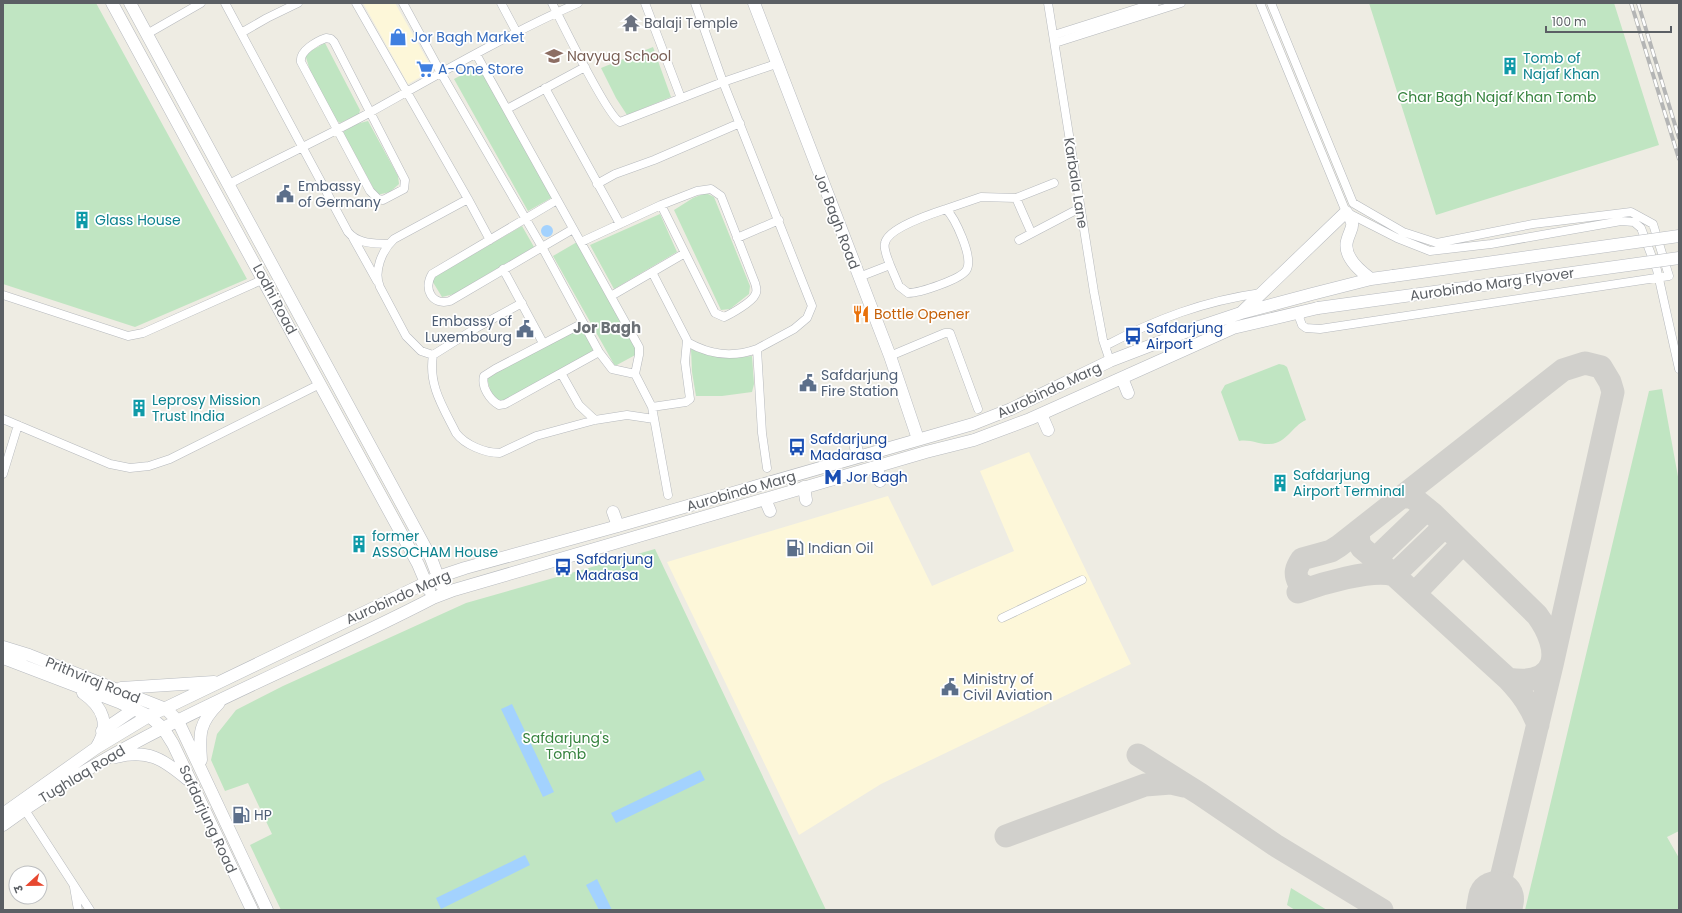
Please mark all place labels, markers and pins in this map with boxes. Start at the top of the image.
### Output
temple icon: Balaji Temple [621,13,641,33]
place label: Balaji Temple [644,13,738,33]
shop icon: Jor Bagh Market [388,27,408,47]
place label: Jor Bagh Market [411,27,524,47]
school or university icon: Navyug School [544,46,564,66]
place label: Navyug School [567,46,671,66]
place label: Tomb of Najaf Khan [1523,48,1599,84]
building icon: Tomb of Najaf Khan [1500,56,1520,76]
supermarket icon: A-One Store [415,59,435,79]
place label: A-One Store [438,59,524,79]
place label: Embassy of Germany [298,176,381,212]
public building icon: Embassy of Germany [275,184,295,204]
building icon: Glass House [72,210,92,230]
place label: Glass House [95,210,181,230]
restaurant icon: Bottle Opener [851,304,871,324]
place label: Bottle Opener [874,304,970,324]
place label: Embassy of Luxembourg [425,311,512,347]
place label: Safdarjung Airport [1146,318,1223,354]
public building icon: Embassy of Luxembourg [515,319,535,339]
bus stop icon: Safdarjung Airport [1123,326,1143,346]
place label: Safdarjung Fire Station [821,365,898,401]
public building icon: Safdarjung Fire Station [798,373,818,393]
place label: Leprosy Mission Trust India [152,390,261,426]
building icon: Leprosy Mission Trust India [129,398,149,418]
place label: Safdarjung Madarasa [810,429,887,465]
bus stop icon: Safdarjung Madarasa [787,437,807,457]
place label: Safdarjung Airport Terminal [1293,465,1405,501]
metro station icon: Jor Bagh [823,467,843,487]
place label: Jor Bagh [846,467,908,487]
building icon: Safdarjung Airport Terminal [1270,473,1290,493]
place label: former ASSOCHAM House [372,526,499,562]
building icon: former ASSOCHAM House [349,534,369,554]
fuel station icon: Indian Oil [785,538,805,558]
place label: Indian Oil [808,538,873,558]
place label: Safdarjung Madrasa [576,549,653,585]
bus stop icon: Safdarjung Madrasa [553,557,573,577]
place label: Ministry of Civil Aviation [963,669,1052,705]
public building icon: Ministry of Civil Aviation [940,677,960,697]
fuel station icon: HP [231,805,251,825]
place label: HP [254,805,272,825]

